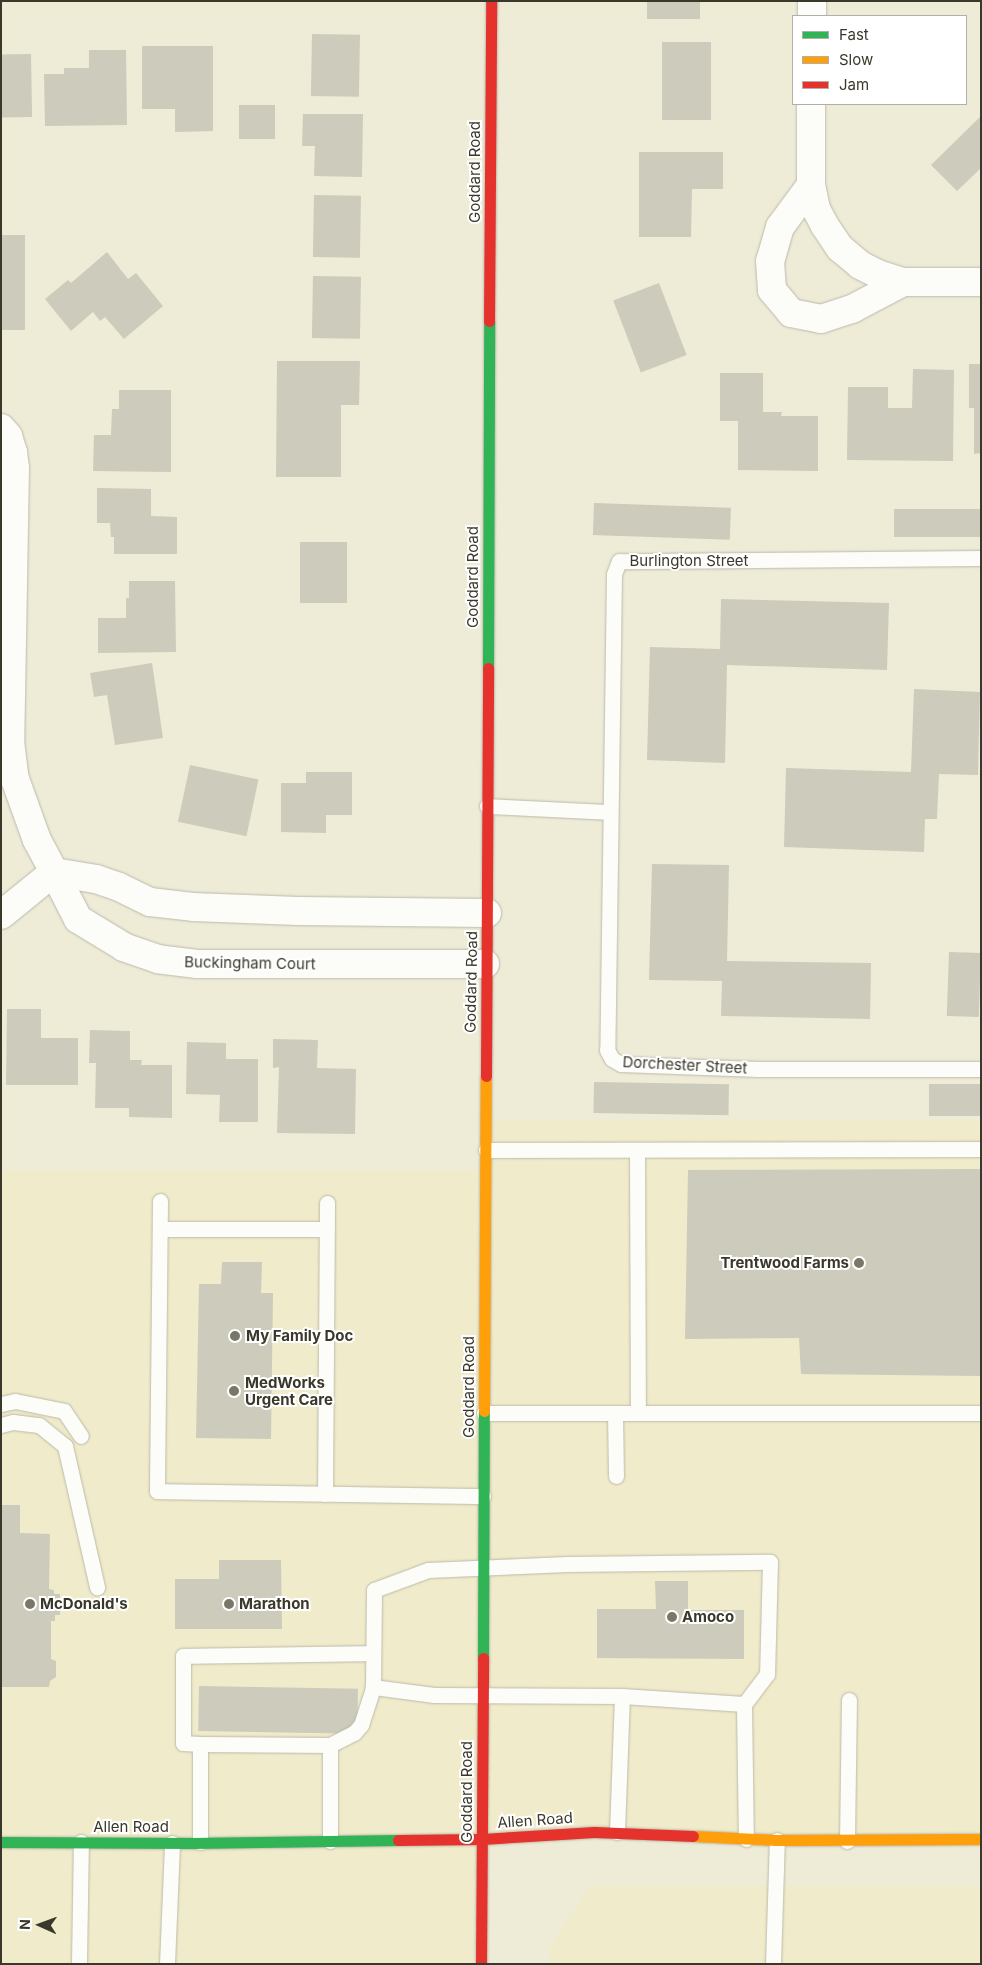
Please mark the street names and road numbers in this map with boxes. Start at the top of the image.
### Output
street label: Goddard Road [466,121,484,223]
street label: Goddard Road [464,526,482,628]
street label: Burlington Street [629,552,749,570]
street label: Goddard Road [461,931,481,1033]
street label: Buckingham Court [184,953,316,973]
street label: Dorchester Street [622,1053,748,1077]
street label: Goddard Road [460,1336,478,1438]
street label: Goddard Road [458,1741,476,1843]
street label: Allen Road [497,1808,573,1832]
street label: Allen Road [93,1818,169,1836]

